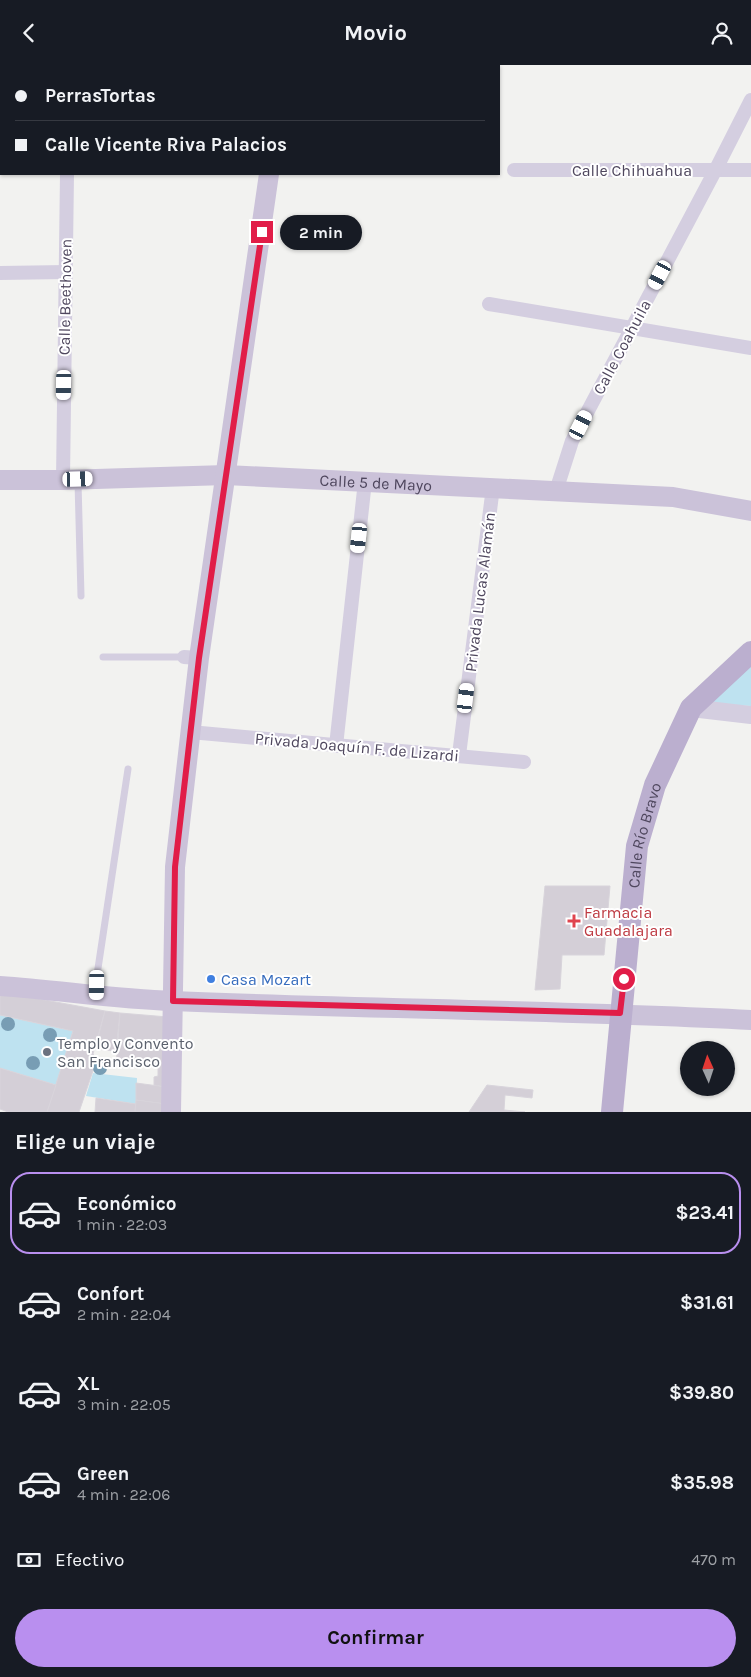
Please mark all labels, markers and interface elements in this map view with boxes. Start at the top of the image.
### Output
icon: back [15,19,43,47]
icon: person [708,19,736,47]
text: Movio [344,20,407,46]
text: PerrasTortas [45,85,156,107]
text: Calle Vicente Riva Palacios [45,134,287,156]
street label: Calle Chihuahua [572,161,692,180]
callout: 2 min [280,215,362,249]
route end [251,221,273,243]
text: 2 min [299,223,343,242]
street label: Calle Beethoven [54,239,76,355]
car [646,258,673,292]
street label: Calle Coahuila [589,296,655,398]
car [56,370,71,400]
car [567,408,594,442]
street label: Calle 5 de Mayo [319,470,432,495]
car [62,471,93,487]
street label: Privada Lucas Alamán [461,511,499,673]
car [349,522,368,554]
car [456,682,475,714]
street label: Privada Joaquín F. de Lizardi [254,729,460,765]
street label: Calle Río Bravo [624,780,665,889]
place label: Farmacia Guadalajara [584,903,673,940]
marker: Farmacia Guadalajara [568,915,580,927]
route start [613,968,635,990]
car [89,970,104,1000]
place label: Casa Mozart [221,970,311,989]
marker: Casa Mozart [205,973,217,985]
place label: Templo y Convento San Francisco [57,1034,194,1071]
north arrow [680,1041,735,1096]
map controls [680,1041,735,1096]
marker: Templo y Convento San Francisco [41,1046,53,1058]
text: Elige un viaje [15,1129,155,1155]
icon: car [17,1191,62,1236]
text: Económico [77,1193,177,1215]
text: $23.41 [675,1202,734,1224]
text: 1 min · 22:03 [77,1215,167,1234]
icon: car [17,1281,62,1326]
text: Confort [77,1283,144,1305]
text: $31.61 [680,1292,734,1314]
text: 2 min · 22:04 [77,1305,171,1324]
icon: car [17,1371,62,1416]
text: XL [77,1373,99,1395]
text: $39.80 [669,1382,734,1404]
text: 3 min · 22:05 [77,1395,171,1414]
icon: car [17,1461,62,1506]
text: Green [77,1463,129,1485]
text: $35.98 [670,1472,734,1494]
text: 4 min · 22:06 [77,1485,170,1504]
icon: cash [15,1546,43,1574]
text: Efectivo [55,1549,124,1571]
text: 470 m [691,1550,736,1569]
button: Confirmar [15,1609,736,1667]

